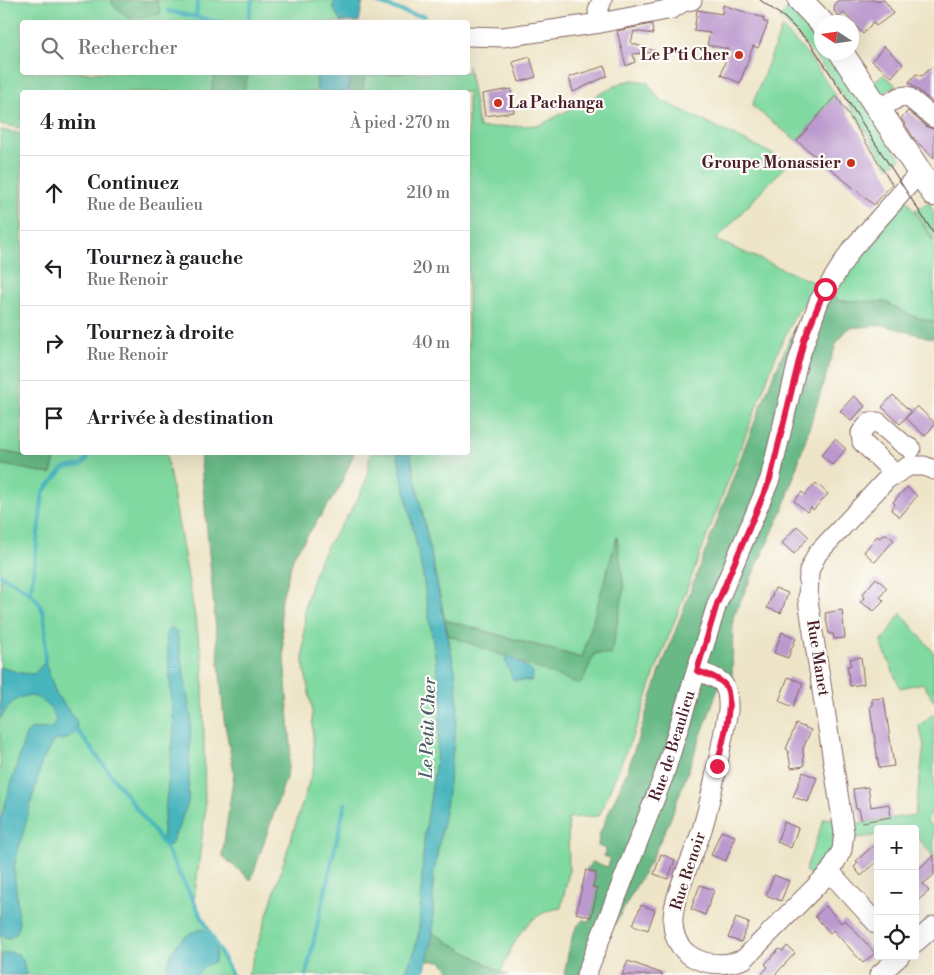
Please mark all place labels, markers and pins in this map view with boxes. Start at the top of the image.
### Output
place label: Le P'ti Cher [641,45,729,65]
marker: Le P'ti Cher [733,49,745,61]
place label: La Pachanga [508,93,604,113]
marker: La Pachanga [492,97,504,109]
place label: Groupe Monassier [702,153,841,173]
marker: Groupe Monassier [845,157,857,169]

